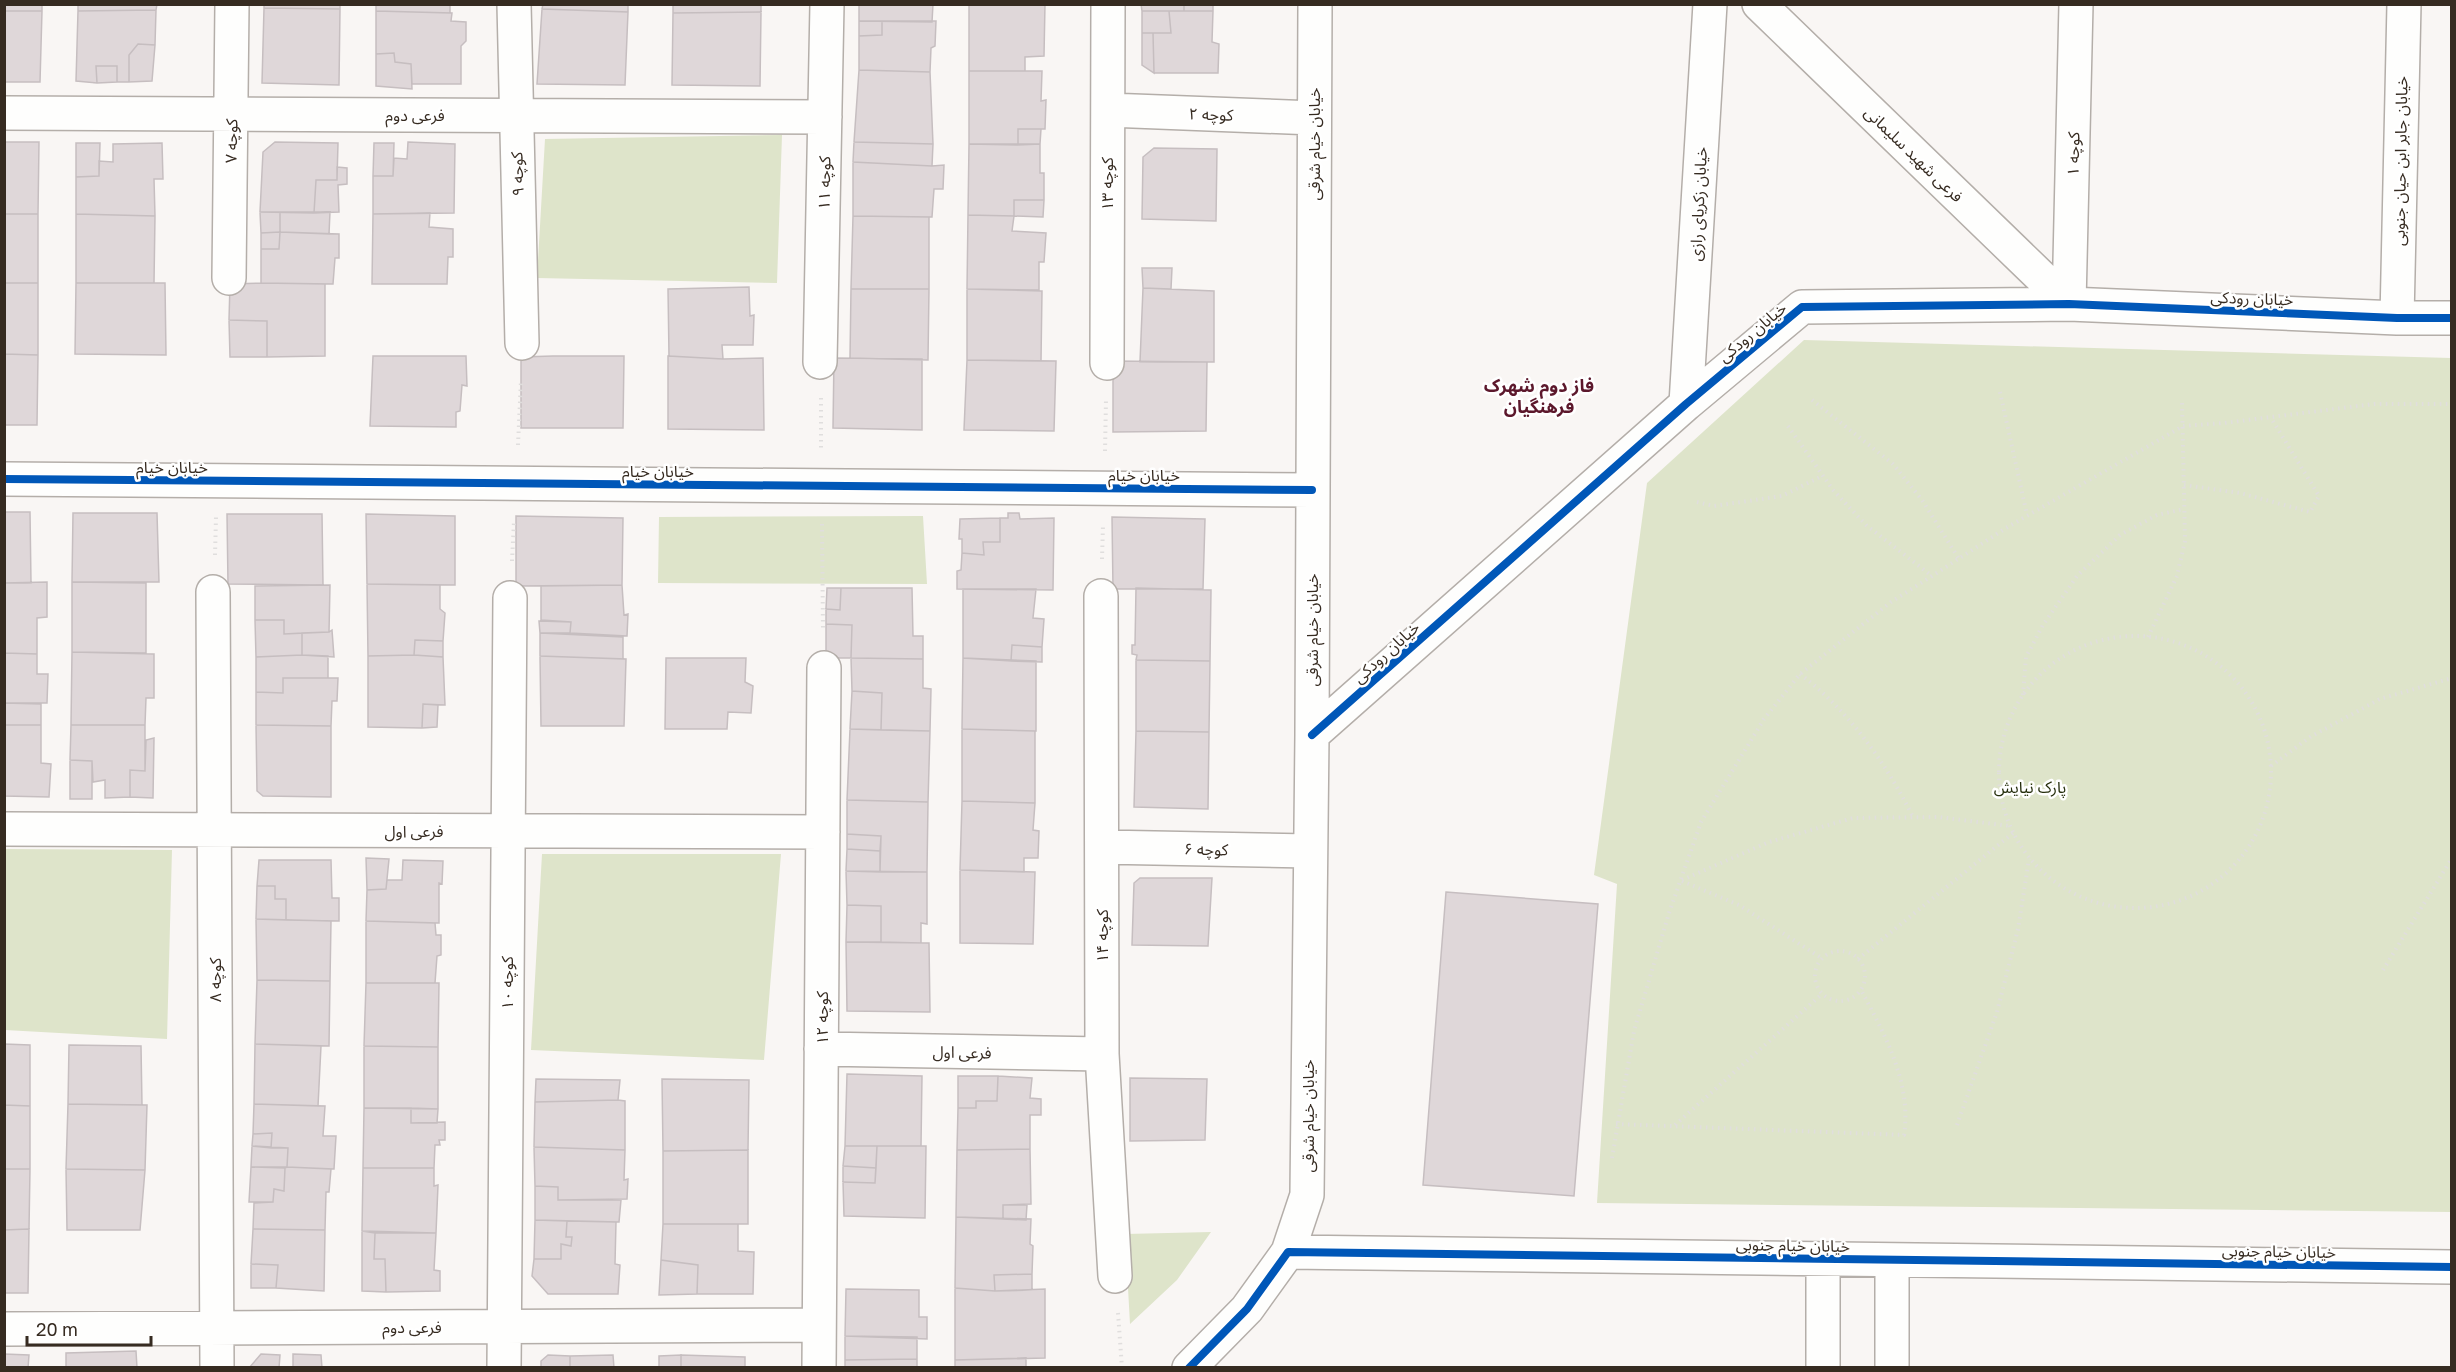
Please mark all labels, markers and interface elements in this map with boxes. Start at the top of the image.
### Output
street label: خیابان جابر ابن حیان جنوبی [2389,76,2411,246]
street label: خیابان خیام شرقی [1304,87,1327,201]
street label: فرعی شهید سلیمانی [1861,102,1967,206]
street label: کوچه ۲ [1188,103,1234,126]
street label: فرعی دوم [385,105,445,128]
street label: کوچه ۷ [221,118,242,163]
street label: کوچه ۱ [2063,131,2084,176]
street label: خیابان زکریای رازی [1685,146,1711,262]
street label: کوچه ۹ [506,151,529,197]
street label: کوچه ۱۱ [814,156,836,210]
street label: کوچه ۱۳ [1097,157,1118,211]
street label: خیابان رودکی [2210,287,2294,309]
street label: خیابان رودکی [1714,298,1790,366]
district label: فاز دوم شهرک فرهنگیان [1484,374,1594,418]
street label: خیابان خیام [136,457,208,480]
street label: خیابان خیام [622,461,694,484]
street label: خیابان خیام [1108,465,1180,488]
street label: خیابان خیام شرقی [1302,573,1325,687]
street label: خیابان رودکی [1348,617,1424,687]
park label: پارک نیایش [1994,777,2066,798]
street label: فرعی اول [385,821,444,842]
street label: کوچه ۶ [1184,839,1229,860]
street label: کوچه ۱۴ [1092,909,1113,963]
street label: کوچه ۱۰ [497,956,518,1010]
street label: کوچه ۸ [205,957,226,1002]
street label: کوچه ۱۲ [812,991,833,1045]
street label: فرعی اول [932,1041,992,1064]
street label: خیابان خیام شرقی [1298,1059,1321,1173]
street label: خیابان خیام جنوبی [1736,1234,1850,1259]
street label: خیابان خیام جنوبی [2222,1240,2336,1265]
scale bar [27,1309,152,1347]
street label: فرعی دوم [382,1317,442,1340]
text: 20 m [36,1318,78,1340]

